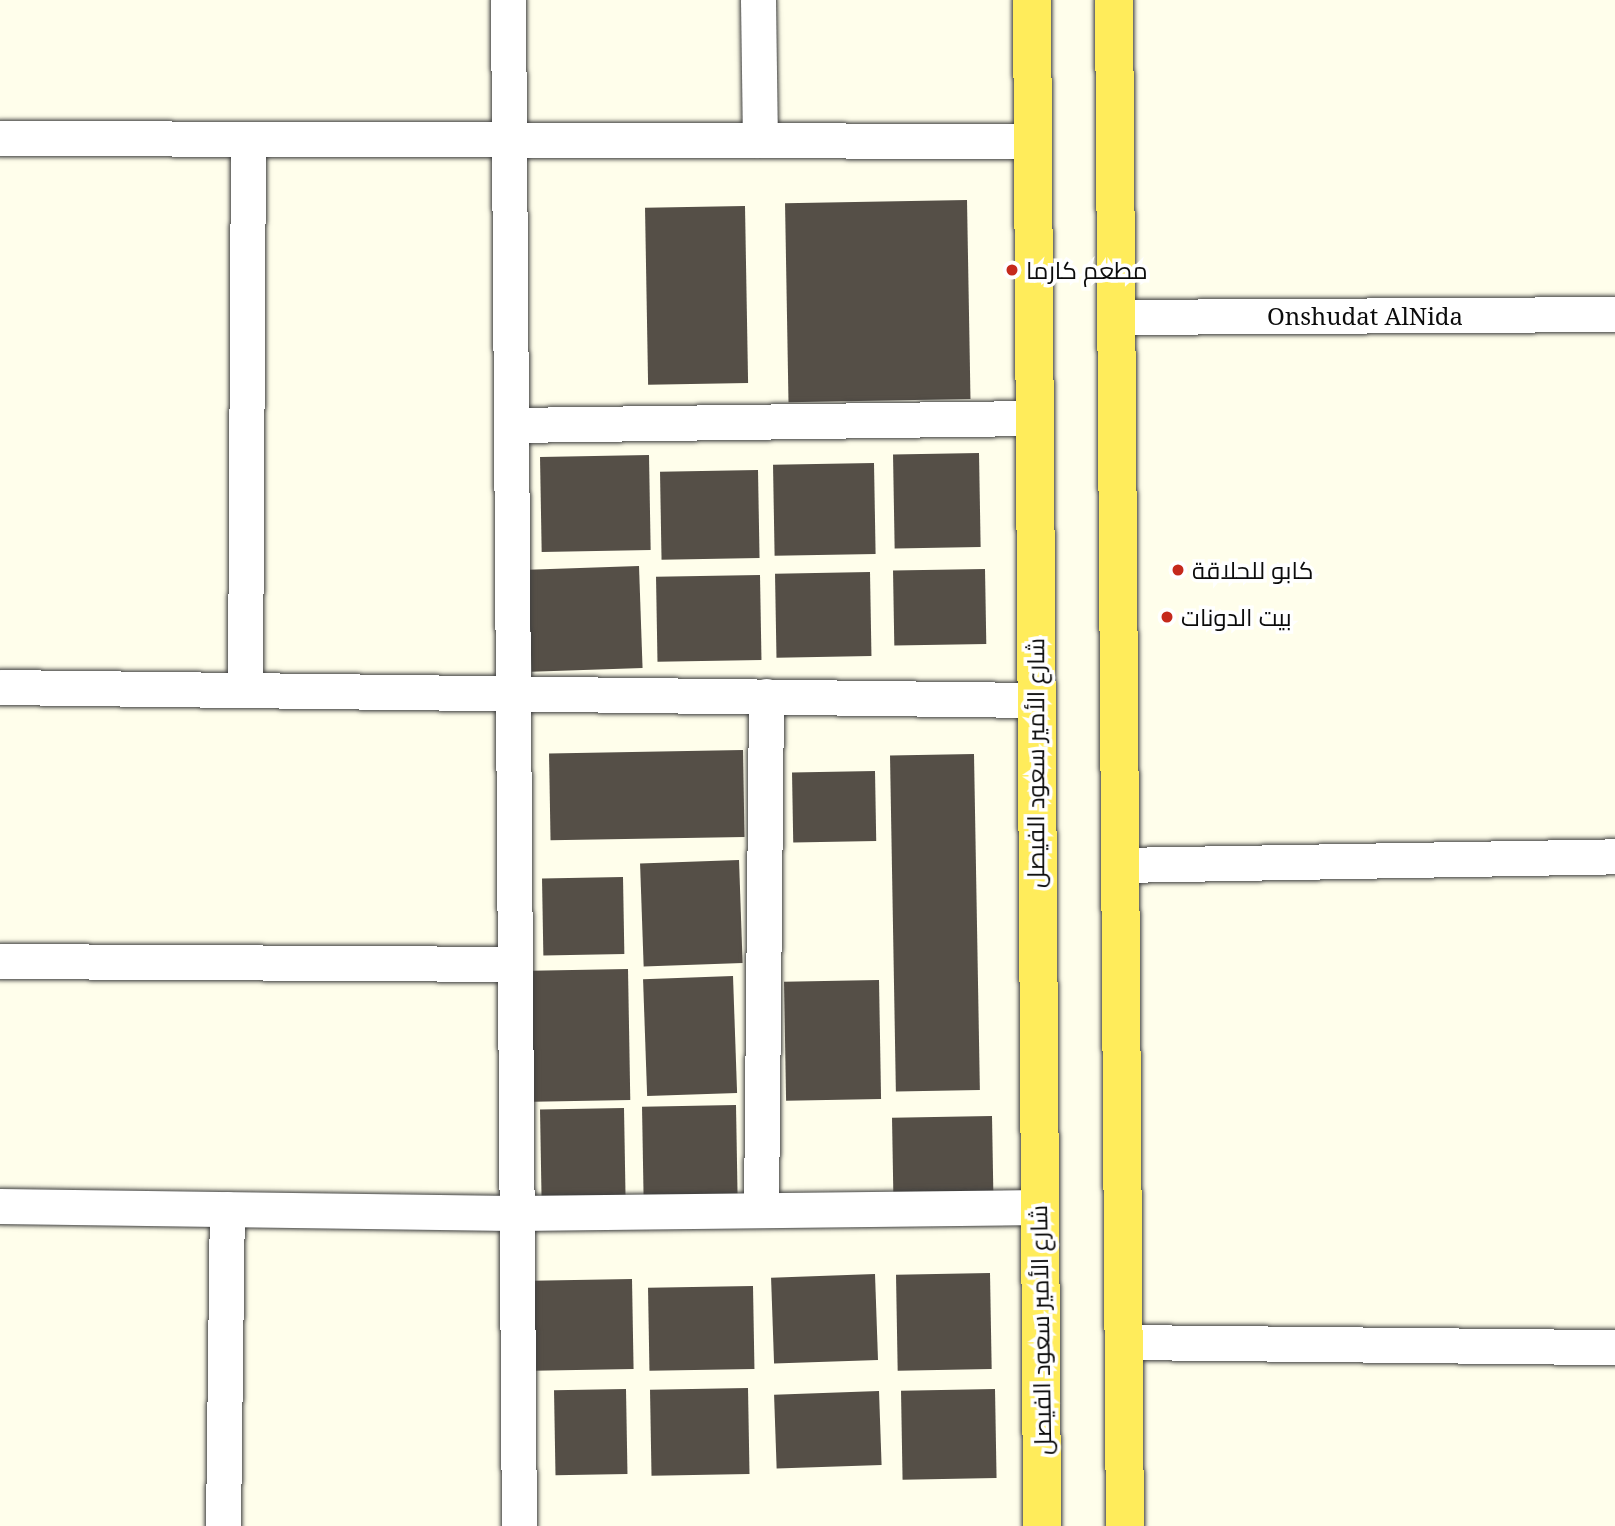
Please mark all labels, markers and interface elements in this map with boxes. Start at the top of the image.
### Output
place label: مطعم كارما [1026,256,1148,284]
marker: مطعم كارما [1004,262,1020,278]
street label: Onshudat AlNida [1267,302,1463,330]
place label: كابو للحلاقة [1192,556,1314,584]
marker: كابو للحلاقة [1170,562,1186,578]
place label: بيت الدونات [1181,603,1292,631]
marker: بيت الدونات [1159,609,1175,625]
street label: شارع الأمير سعود الفيصل [1021,638,1049,888]
street label: شارع الأمير سعود الفيصل [1023,1205,1057,1455]

